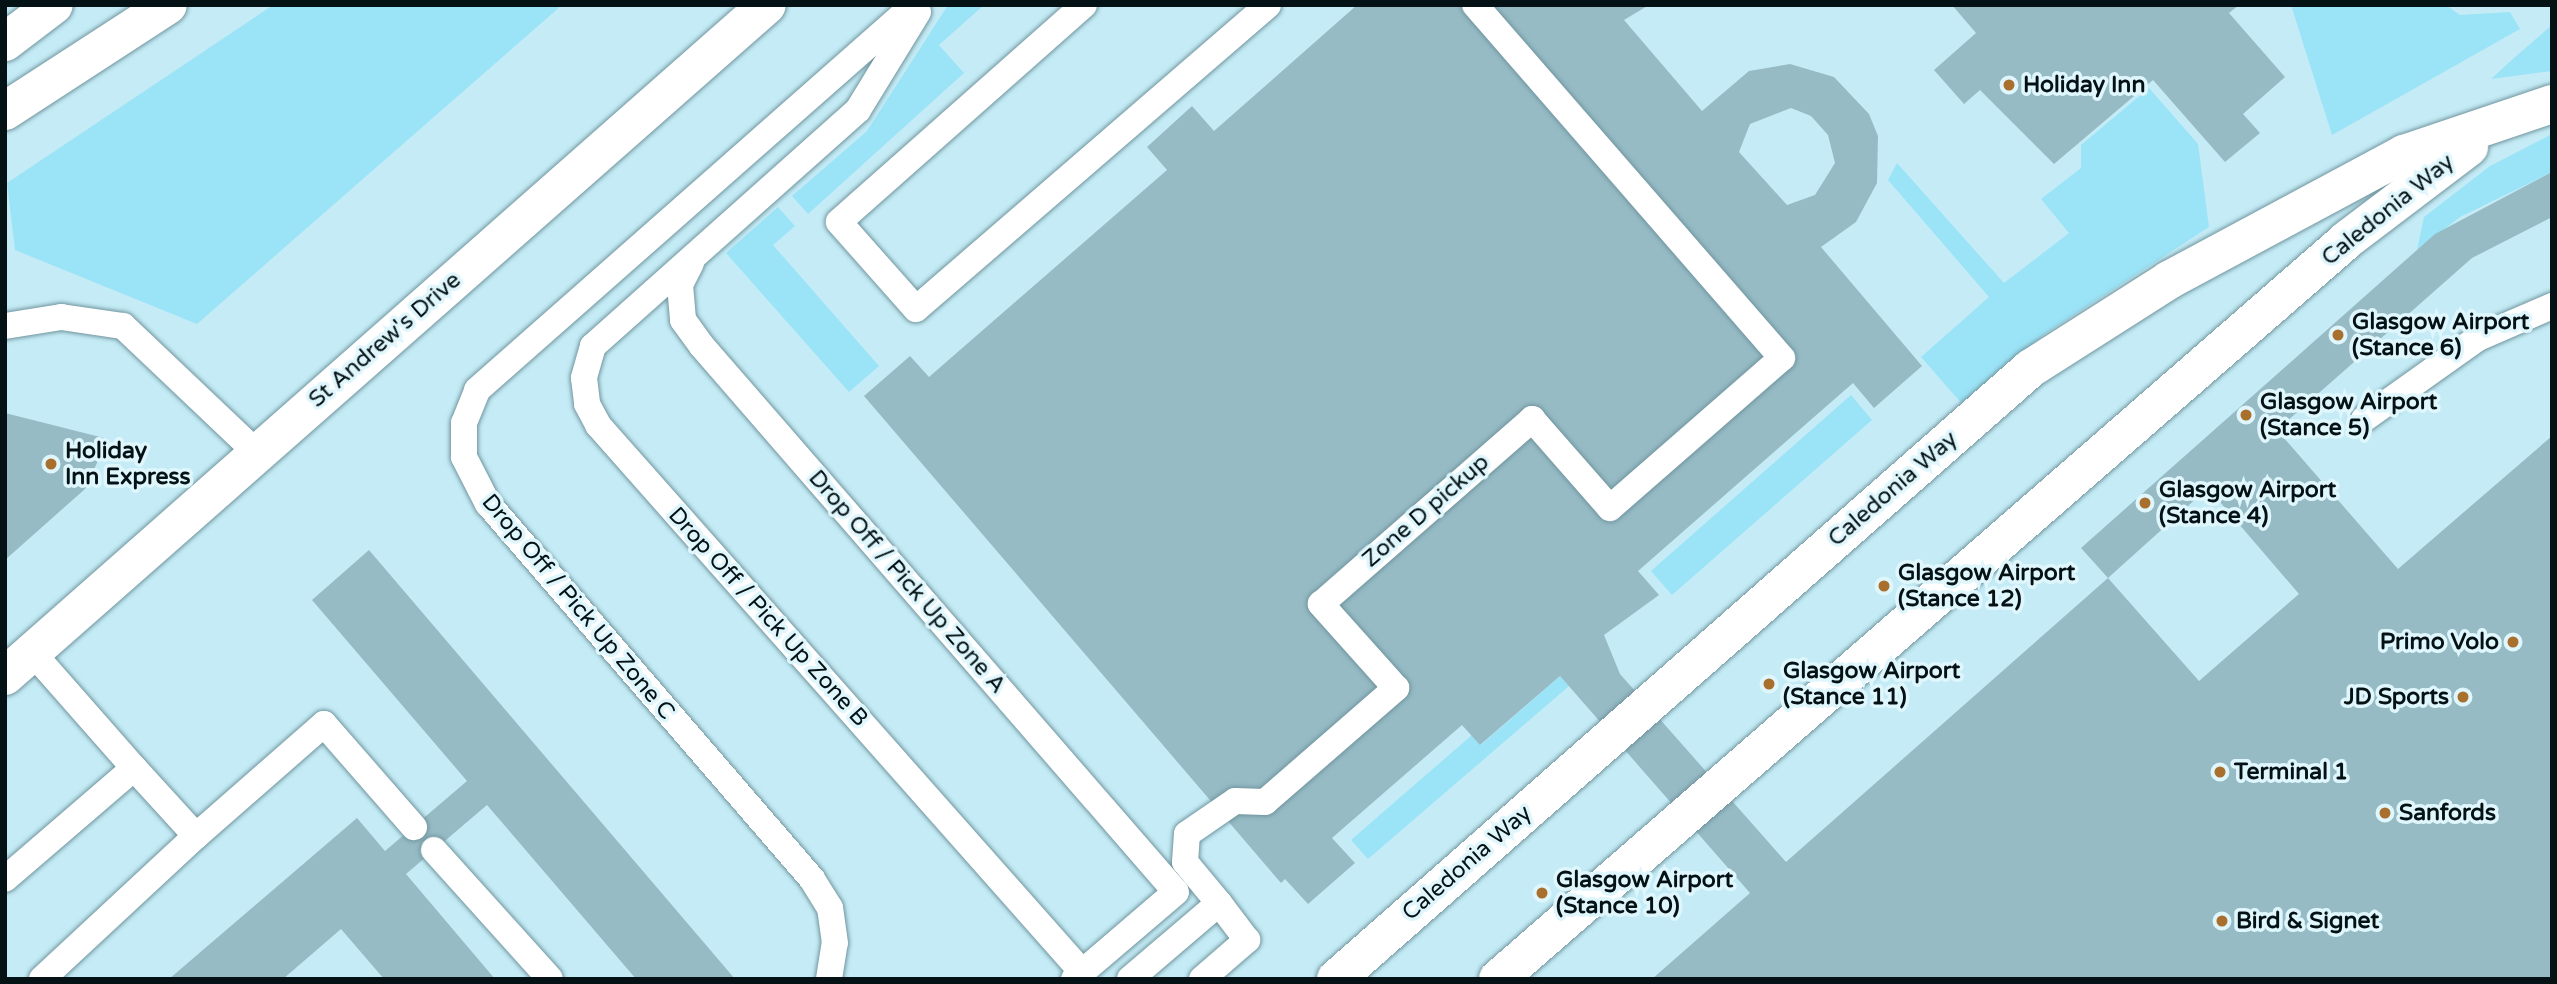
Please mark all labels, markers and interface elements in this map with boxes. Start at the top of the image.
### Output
place label: Holiday Inn [2023,71,2145,99]
marker: Holiday Inn [2001,77,2017,93]
street label: Caledonia Way [2316,148,2460,272]
street label: St Andrew's Drive [303,266,467,414]
place label: Glasgow Airport (Stance 6) [2352,308,2529,362]
marker: Glasgow Airport (Stance 6) [2330,327,2346,343]
place label: Glasgow Airport (Stance 5) [2260,388,2437,442]
marker: Glasgow Airport (Stance 5) [2238,407,2254,423]
street label: Caledonia Way [1823,425,1963,553]
place label: Holiday Inn Express [65,437,191,491]
street label: Zone D pickup [1357,449,1495,573]
marker: Holiday Inn Express [43,456,59,472]
street label: Drop Off / Pick Up Zone A [803,465,1011,699]
place label: Glasgow Airport (Stance 4) [2159,476,2336,530]
street label: Drop Off / Pick Up Zone C [476,489,680,725]
marker: Glasgow Airport (Stance 4) [2137,495,2153,511]
street label: Drop Off / Pick Up Zone B [662,502,874,732]
place label: Glasgow Airport (Stance 12) [1898,559,2075,613]
marker: Glasgow Airport (Stance 12) [1876,578,1892,594]
place label: Primo Volo [2380,628,2499,656]
marker: Primo Volo [2505,634,2521,650]
place label: Glasgow Airport (Stance 11) [1783,657,1960,711]
marker: Glasgow Airport (Stance 11) [1761,676,1777,692]
place label: JD Sports [2344,683,2449,711]
marker: JD Sports [2455,689,2471,705]
place label: Terminal 1 [2234,758,2348,786]
marker: Terminal 1 [2212,764,2228,780]
street label: Caledonia Way [1397,799,1537,927]
place label: Sanfords [2399,799,2496,827]
marker: Sanfords [2377,805,2393,821]
place label: Glasgow Airport (Stance 10) [1556,866,1733,920]
marker: Glasgow Airport (Stance 10) [1534,885,1550,901]
place label: Bird & Signet [2236,907,2379,935]
marker: Bird & Signet [2214,913,2230,929]

